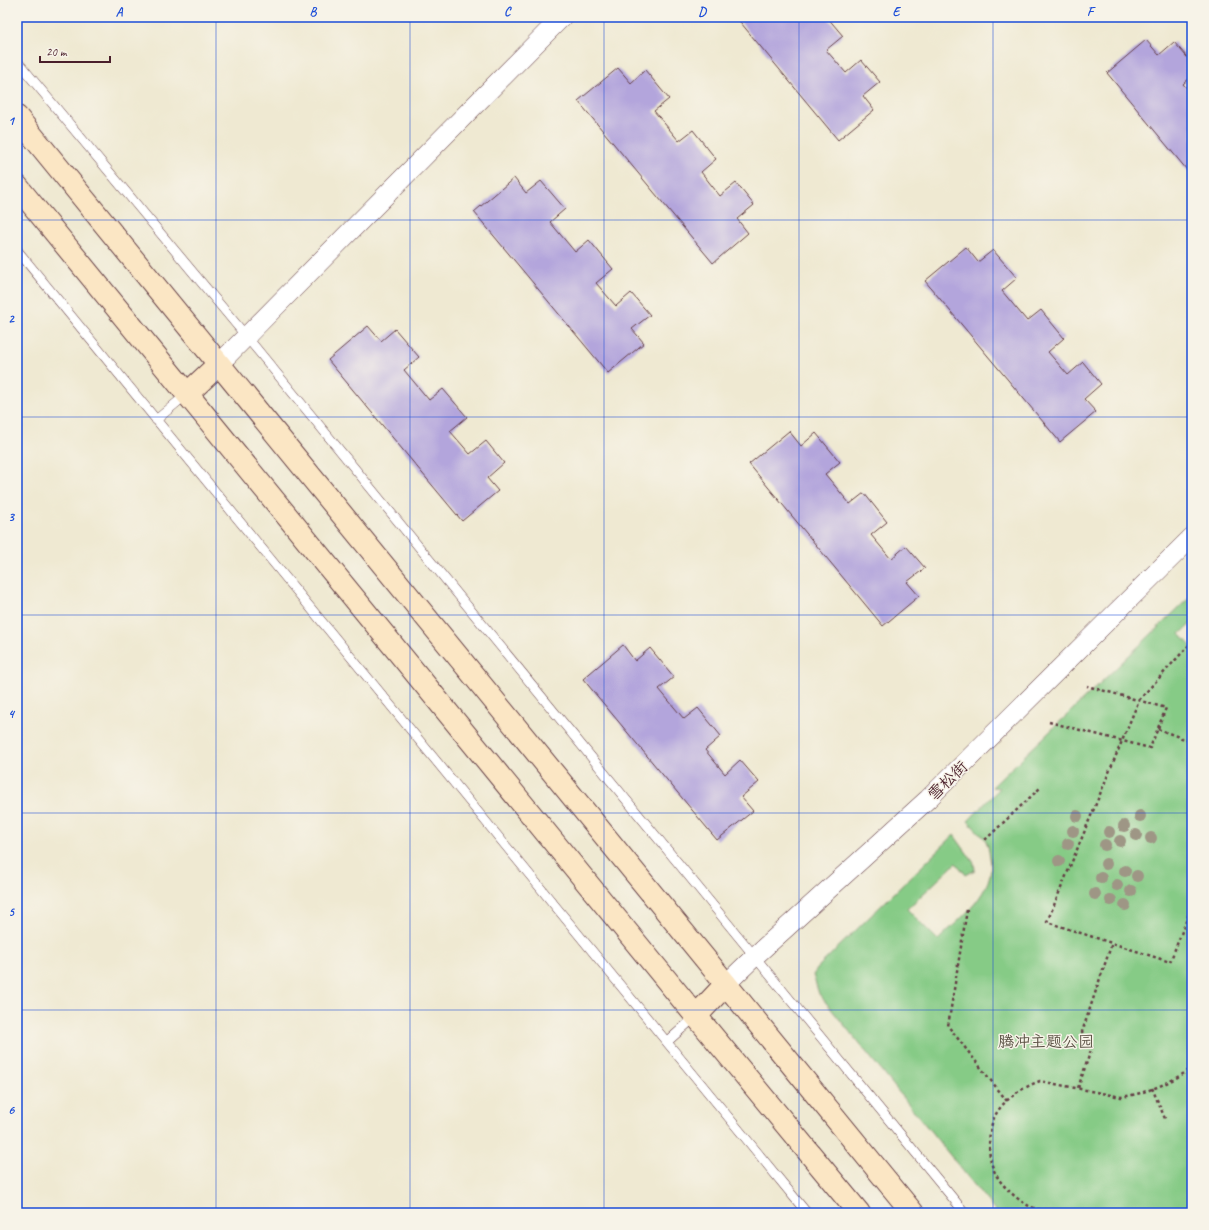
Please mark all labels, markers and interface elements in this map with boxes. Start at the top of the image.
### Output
text: A [116,4,124,20]
text: B [310,4,318,20]
text: C [504,4,512,20]
text: D [698,4,707,20]
text: E [893,4,902,20]
text: F [1087,4,1096,20]
scale bar [40,38,110,64]
text: 20 m [46,44,68,60]
text: 1 [8,113,16,129]
text: 2 [8,311,15,327]
text: 3 [8,509,15,525]
text: 4 [8,706,16,722]
street label: 雪松街 [923,757,972,805]
text: 5 [8,904,15,920]
park label: 腾冲主题公园 [998,1032,1094,1052]
text: 6 [8,1102,15,1118]

